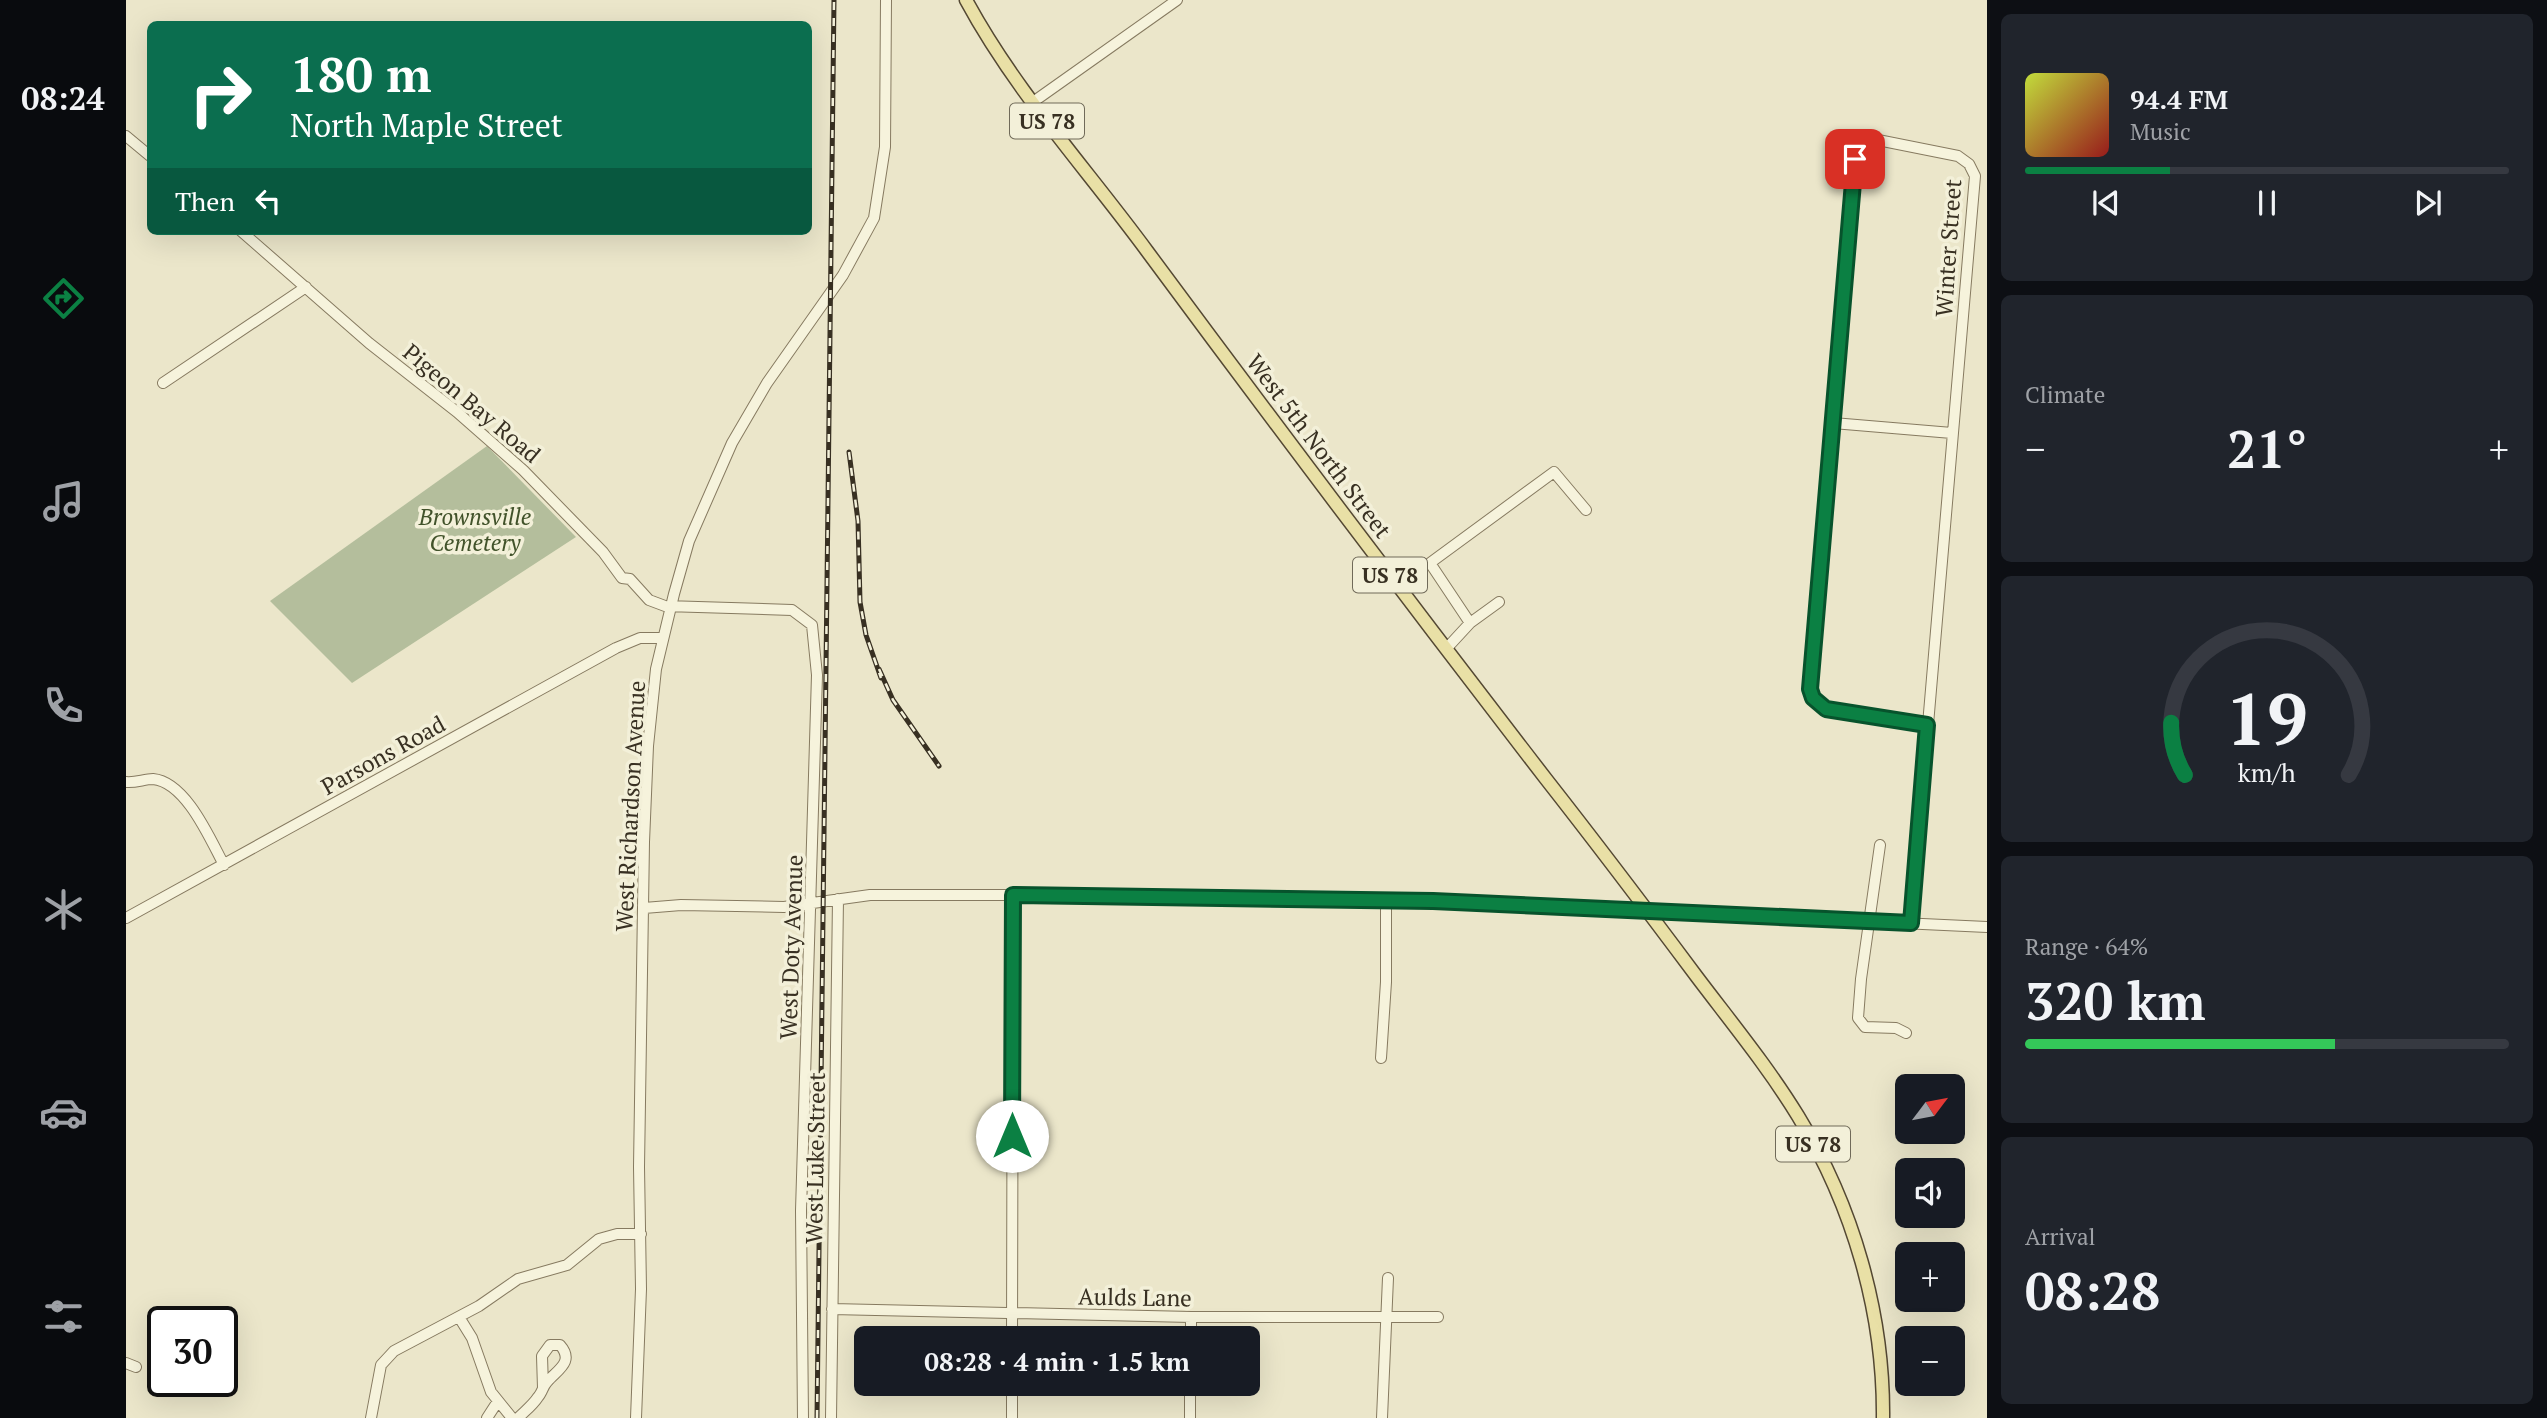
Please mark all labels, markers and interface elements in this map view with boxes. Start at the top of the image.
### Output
text: 180 m [290,41,432,106]
icon: right [175,49,266,140]
text: 08:24 [21,77,105,119]
text: 94.4 FM [2130,82,2228,116]
text: North Maple Street [290,104,563,146]
road number: US 78 [1010,104,1084,138]
text: Music [2130,116,2191,147]
pin [1825,129,1885,189]
icon: arrive [1836,140,1874,178]
street label: Winter Street [1928,178,1968,318]
icon: left [249,182,287,220]
text: Then [175,184,235,218]
icon: previous [2087,184,2125,222]
icon: pause [2248,184,2286,222]
icon: next [2409,184,2447,222]
icon: directions [39,274,88,323]
street label: Pigeon Bay Road [397,336,547,470]
street label: West 5th North Street [1240,348,1399,545]
text: Climate [2025,379,2105,410]
text: 21° [2227,414,2307,483]
text: − [2025,424,2045,474]
text: + [2489,424,2509,474]
icon: music [39,477,88,526]
park label: Brownsville Cemetery [418,501,531,558]
road number: US 78 [1353,558,1427,592]
text: 19 [2226,669,2308,766]
street label: West Richardson Avenue [608,680,652,932]
icon: phone [39,681,88,730]
street label: Parsons Road [315,708,451,802]
text: km/h [2238,756,2296,789]
street label: West Doty Avenue [772,854,810,1040]
icon: climate [39,885,88,934]
text: Range · 64% [2025,931,2148,962]
text: 320 km [2025,966,2206,1035]
street label: West Luke Street [798,1071,832,1244]
north arrow [1895,1074,1965,1144]
map controls [1895,1074,1965,1396]
icon: car [39,1088,88,1137]
position arrow [975,1099,1049,1173]
road number: US 78 [1776,1126,1850,1162]
button: sound [1895,1158,1965,1228]
text: Arrival [2025,1221,2096,1252]
button: + [1895,1242,1965,1312]
text: 08:28 [2025,1256,2160,1325]
street label: Aulds Lane [1078,1281,1192,1313]
icon: filters [39,1292,88,1341]
speed limit sign: 30 [147,1306,238,1397]
button: − [1895,1326,1965,1396]
text: 08:28 · 4 min · 1.5 km [924,1344,1190,1378]

